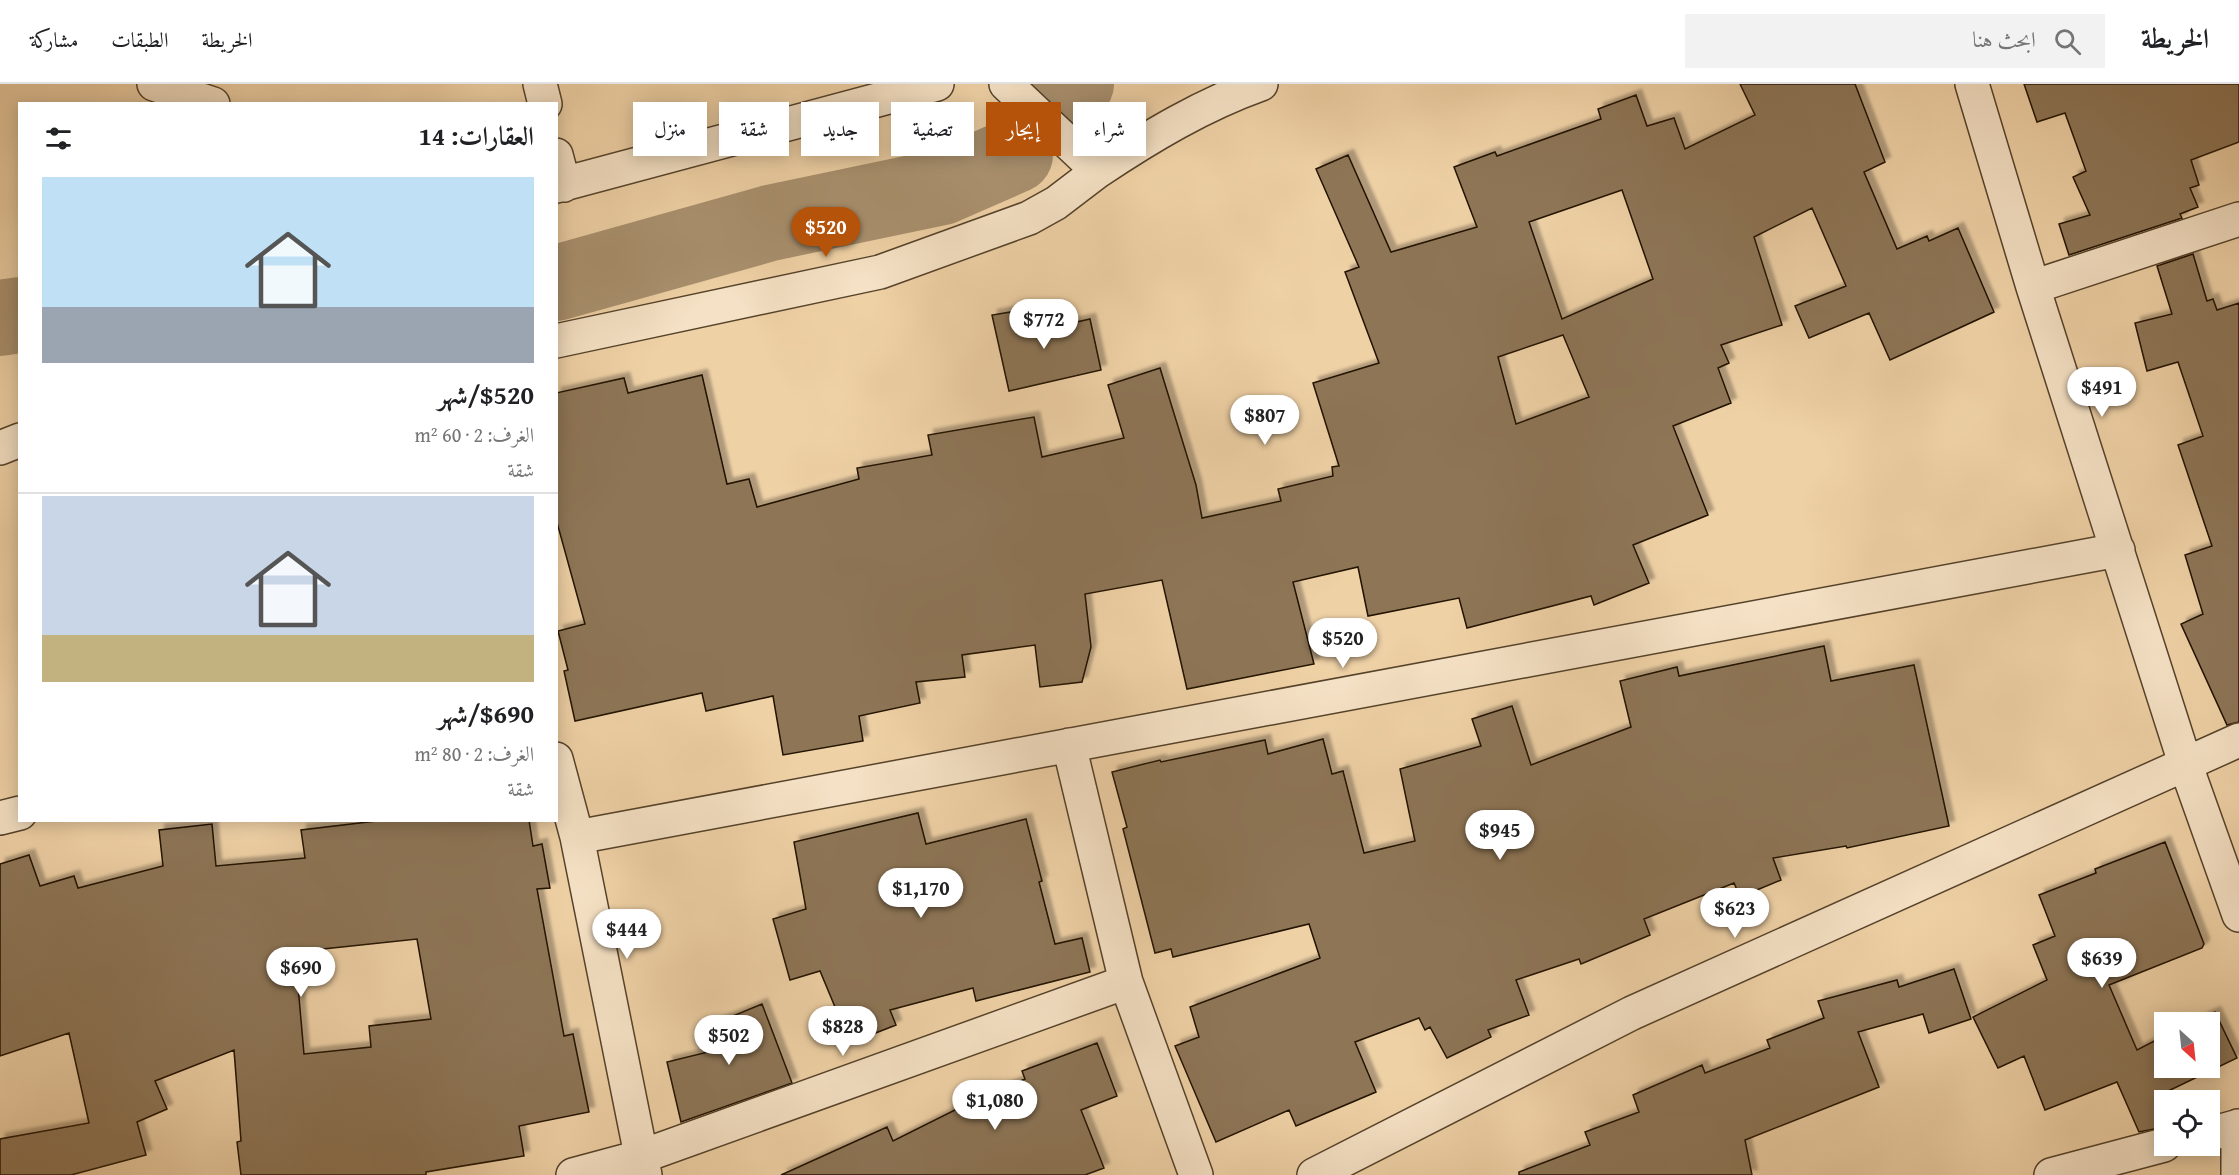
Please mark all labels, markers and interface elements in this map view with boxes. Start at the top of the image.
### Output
search box [1685,14,2105,68]
text: الخريطة [2141,17,2209,58]
text: ابحث هنا [1972,23,2036,55]
text: مشاركة [30,24,78,55]
text: الطبقات [111,24,168,55]
text: الخريطة [201,24,253,55]
icon: search [2051,25,2084,58]
chip: منزل [633,102,707,156]
chip: شقة [719,102,789,156]
chip: جديد [801,102,879,156]
chip: تصفية [891,102,974,156]
chip: إيجار [986,102,1061,156]
chip: شراء [1073,102,1146,156]
text: العقارات: 14 [418,116,534,155]
icon: filters [42,122,75,155]
pin: $520 [790,207,862,258]
text: $520 [805,212,847,241]
icon: home [234,216,342,324]
pin: $772 [1008,299,1080,350]
text: $772 [1023,304,1065,333]
pin: $491 [2066,367,2138,418]
text: $491 [2081,372,2123,401]
text: $520/شهر [438,375,534,414]
pin: $807 [1229,395,1301,446]
text: $807 [1244,400,1286,429]
text: الغرف: 2 · 60 m² [415,420,534,449]
text: شقة [508,455,534,484]
icon: home [234,535,342,643]
pin: $520 [1307,618,1379,669]
text: $520 [1322,623,1364,652]
text: $690/شهر [438,694,534,733]
text: الغرف: 2 · 80 m² [415,739,534,768]
text: شقة [508,774,534,803]
pin: $945 [1464,810,1536,861]
text: $945 [1479,815,1521,844]
pin: $1,170 [872,868,970,919]
text: $1,170 [892,873,950,902]
pin: $623 [1699,888,1771,939]
text: $623 [1714,893,1756,922]
pin: $444 [591,909,663,960]
text: $444 [606,914,648,943]
pin: $639 [2066,938,2138,989]
text: $639 [2081,943,2123,972]
pin: $690 [265,947,337,998]
text: $690 [280,952,322,981]
pin: $828 [807,1006,879,1057]
text: $828 [822,1011,864,1040]
north arrow [2154,1012,2220,1078]
map controls [2154,1012,2220,1156]
pin: $502 [693,1015,765,1066]
text: $502 [708,1020,750,1049]
pin: $1,080 [946,1080,1044,1131]
text: $1,080 [966,1085,1024,1114]
button: locate [2154,1090,2220,1156]

